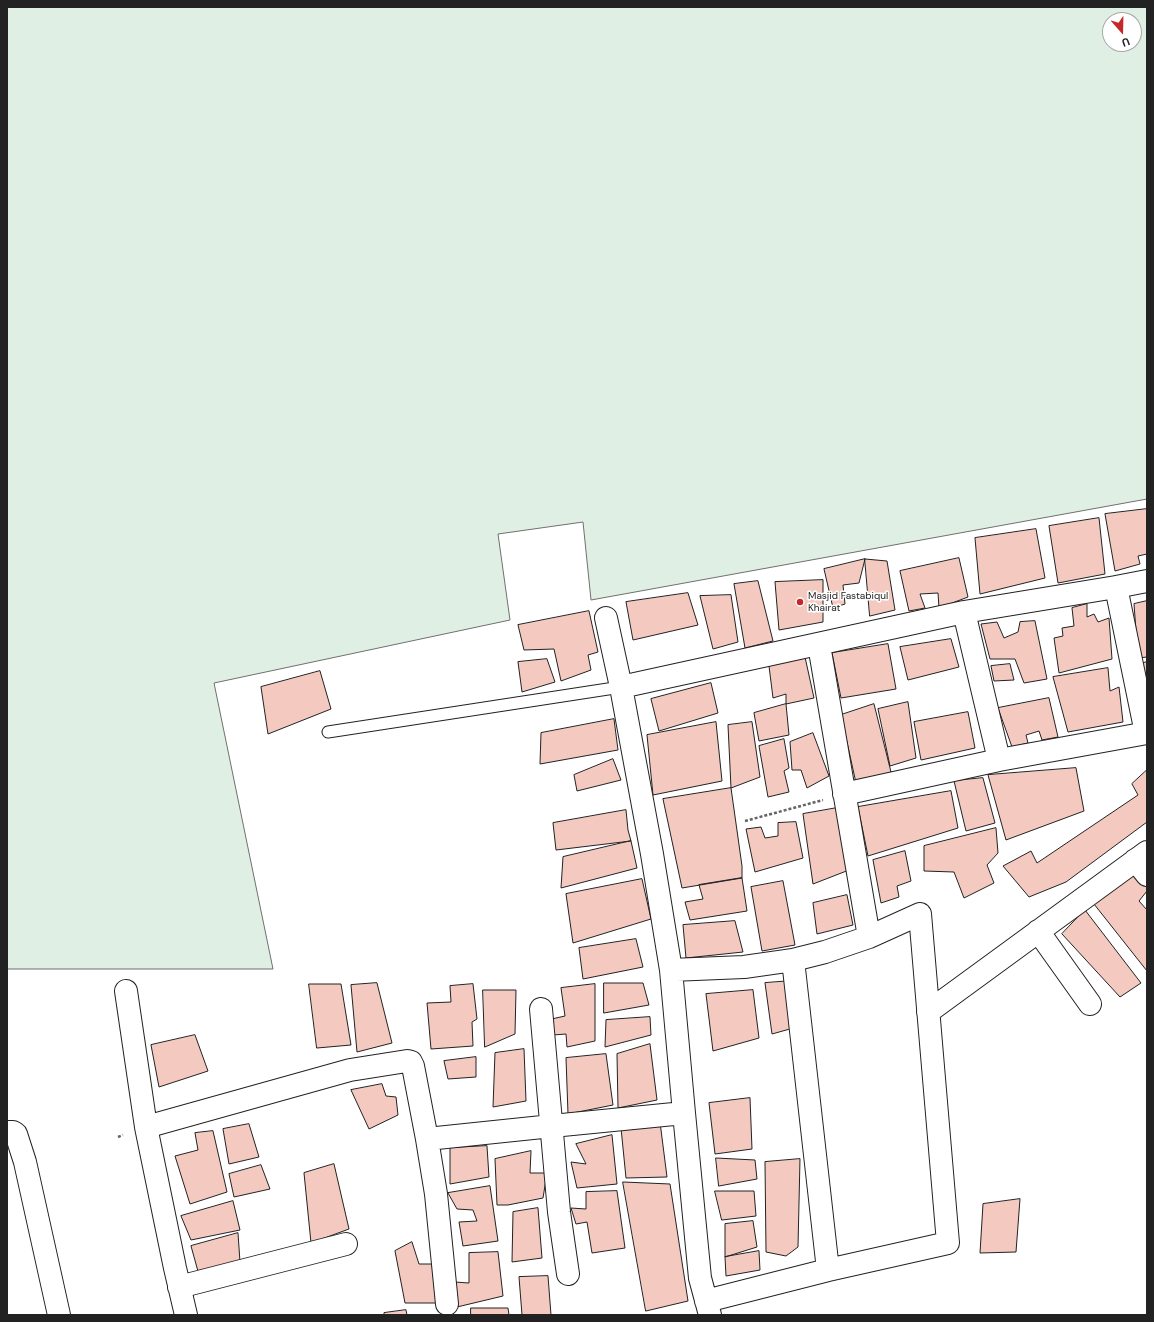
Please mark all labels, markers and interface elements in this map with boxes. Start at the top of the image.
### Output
north arrow [1102,12,1142,52]
text: U [1120,34,1132,50]
place label: Masjid Fastabiqul Khairat [808,590,888,614]
marker: Masjid Fastabiqul Khairat [795,597,805,607]

